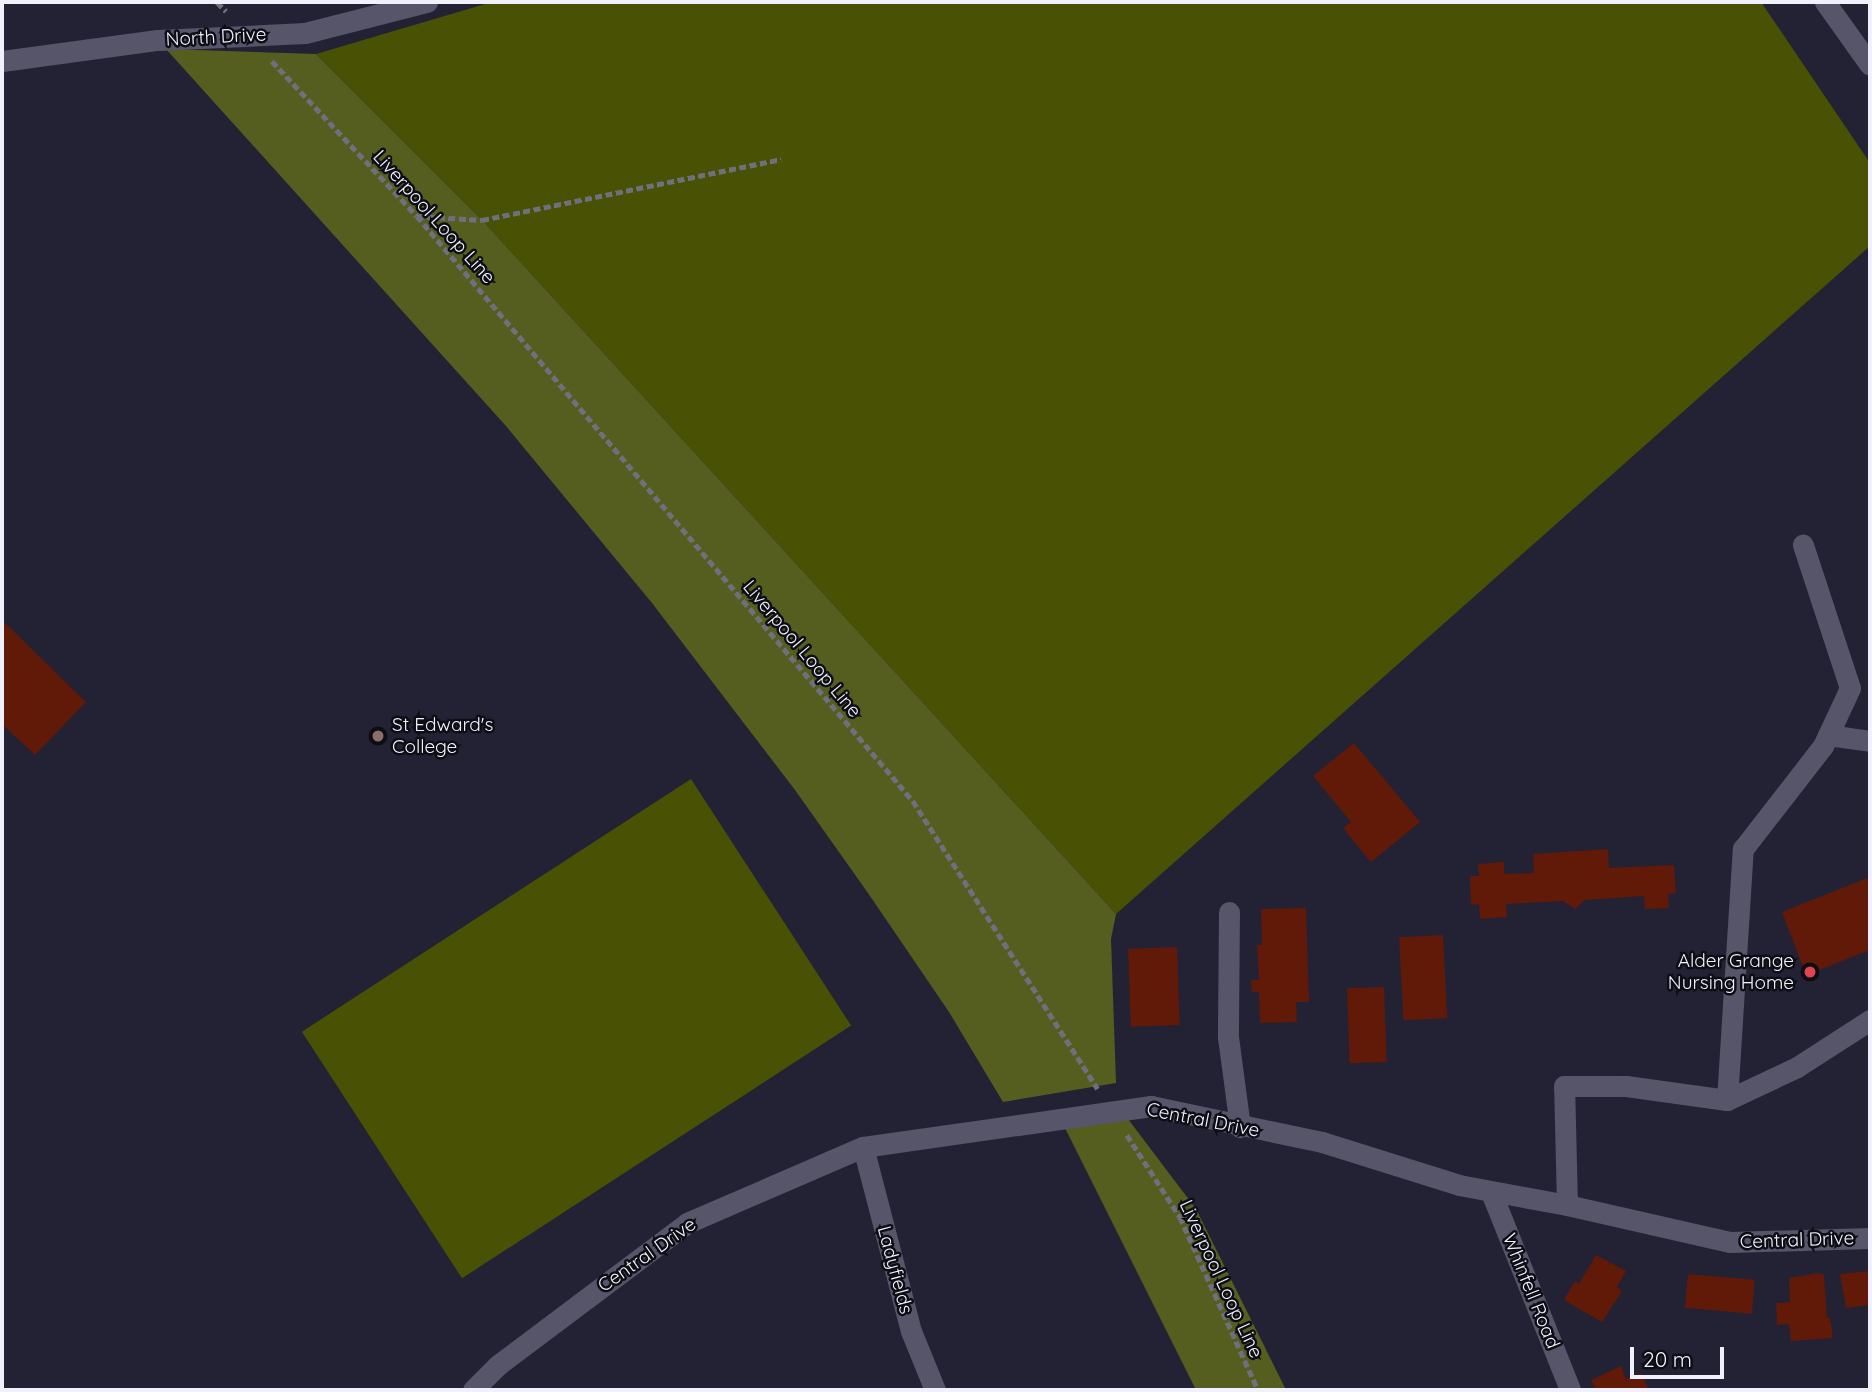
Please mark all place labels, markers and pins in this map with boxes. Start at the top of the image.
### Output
place label: St Edward's College [392,714,493,758]
marker: St Edward's College [370,728,386,744]
place label: Alder Grange Nursing Home [1668,950,1794,994]
marker: Alder Grange Nursing Home [1800,962,1820,982]

